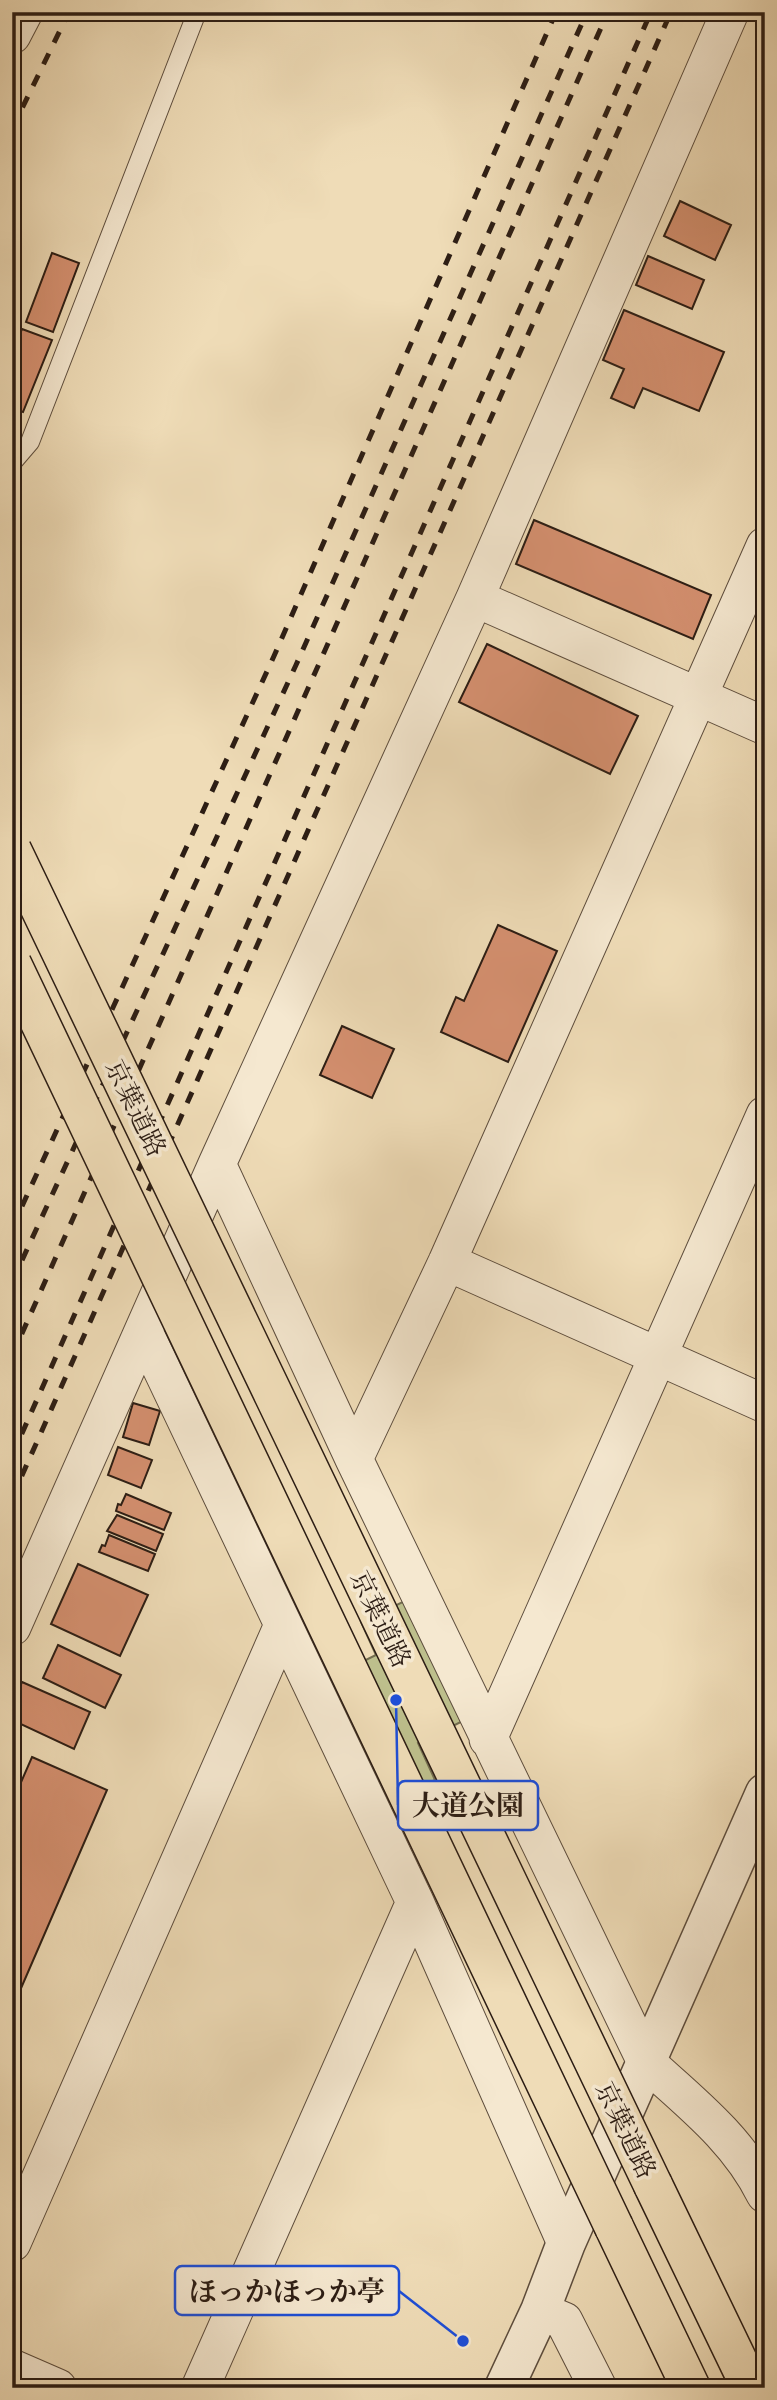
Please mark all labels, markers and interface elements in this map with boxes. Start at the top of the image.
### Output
street label: 京葉道路 [97,1055,172,1163]
street label: 京葉道路 [342,1566,417,1674]
callout: 大道公園 [398,1781,538,1830]
text: 大道公園 [412,1789,524,1824]
street label: 京葉道路 [587,2077,662,2185]
callout: ほっかほっか亭 [175,2266,399,2315]
text: ほっかほっか亭 [189,2275,385,2310]

